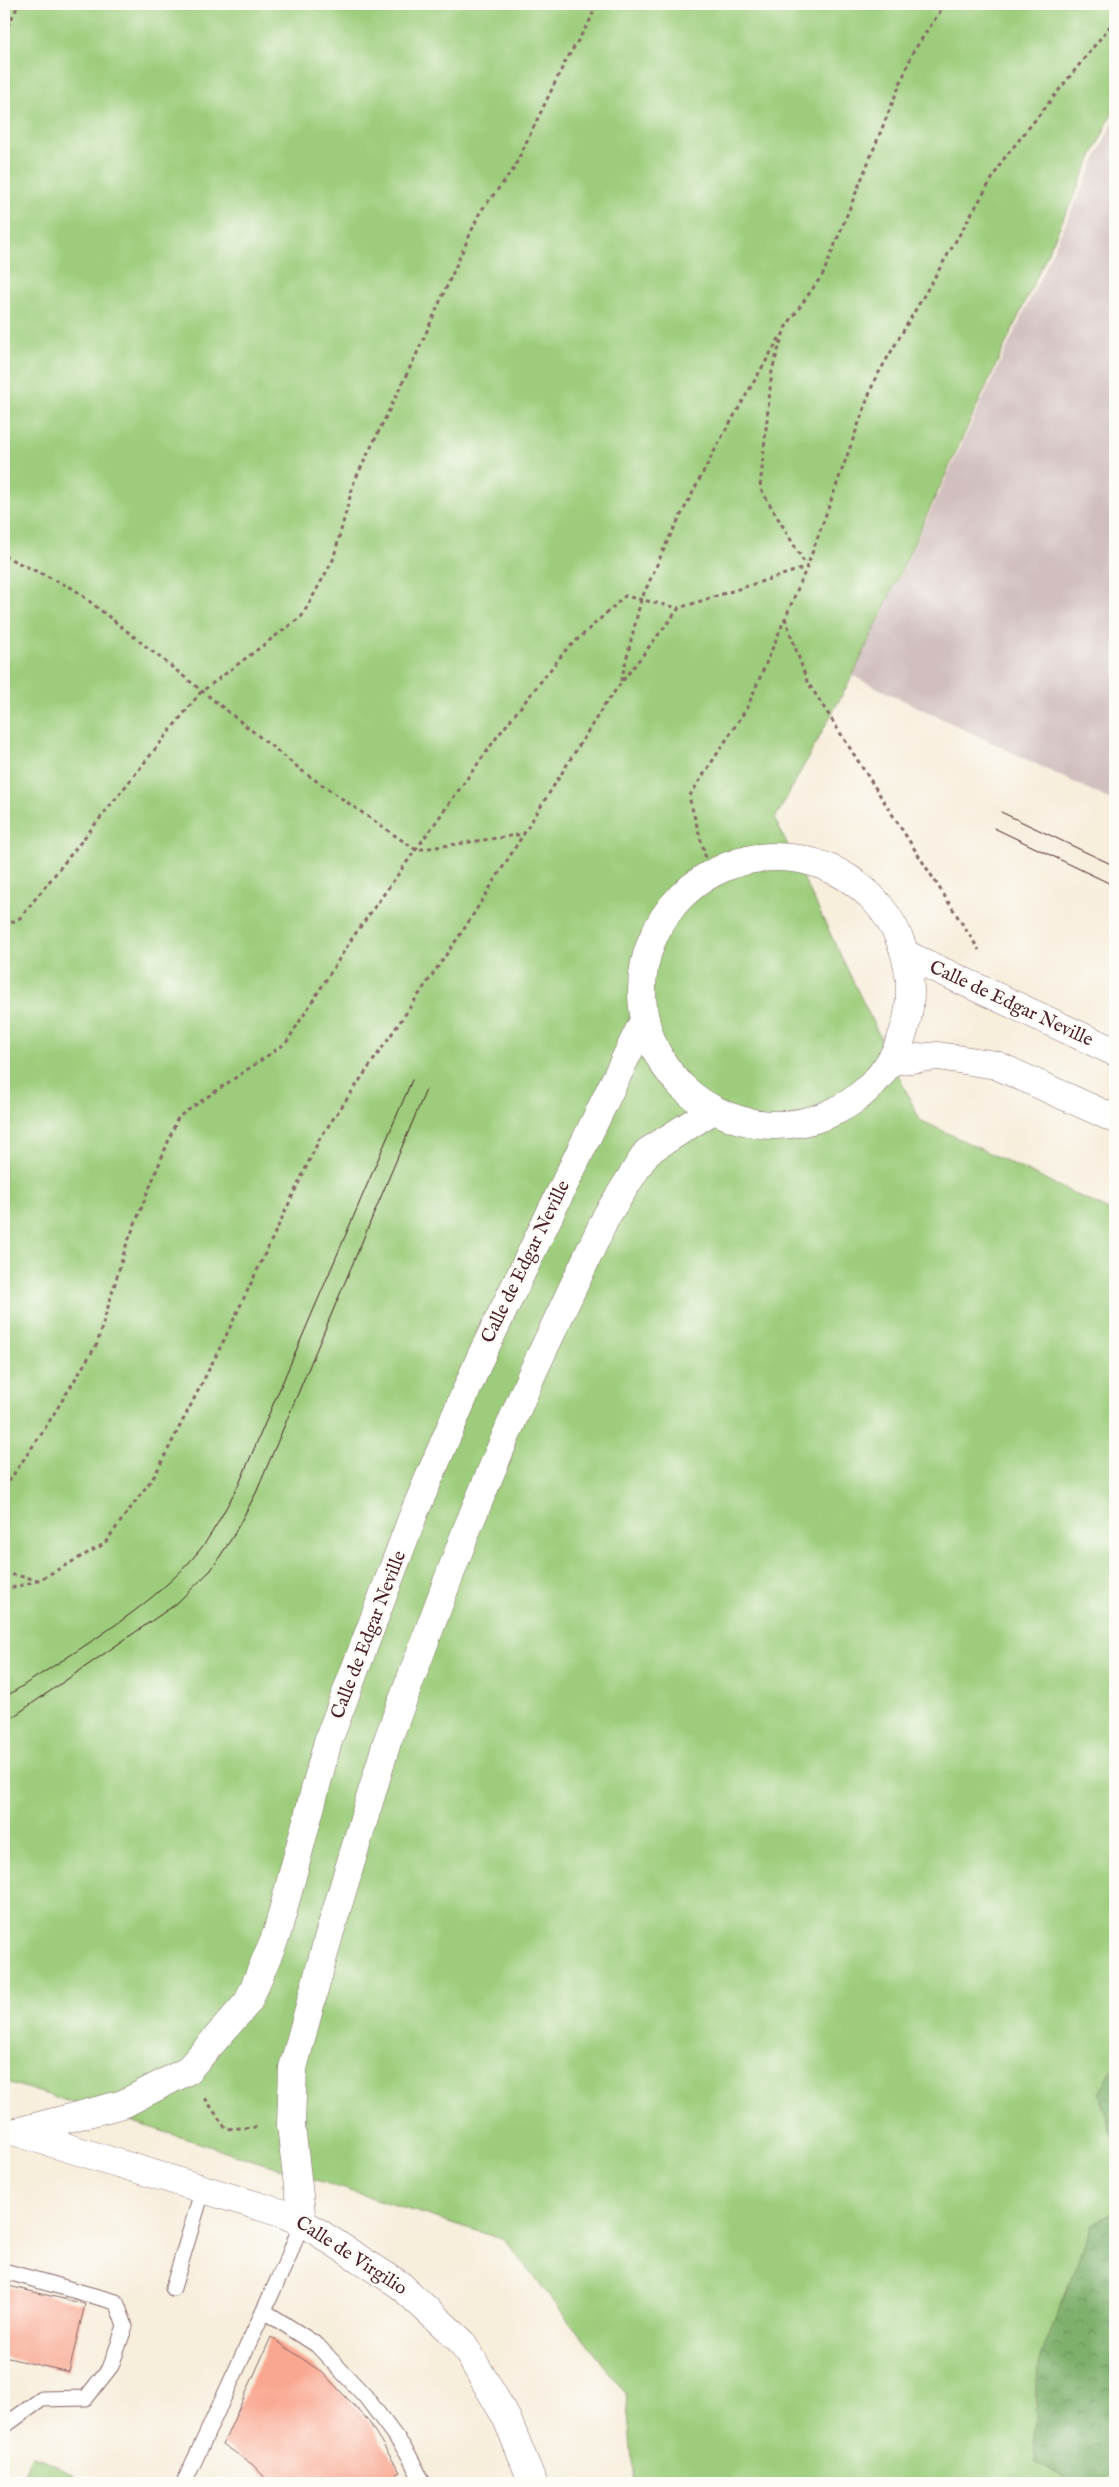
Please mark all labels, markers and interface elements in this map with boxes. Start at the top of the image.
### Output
street label: Calle de Edgar Neville [925,955,1097,1053]
street label: Calle de Edgar Neville [476,1176,576,1347]
street label: Calle de Edgar Neville [326,1547,412,1722]
street label: Calle de Virgilio [291,2211,411,2301]

